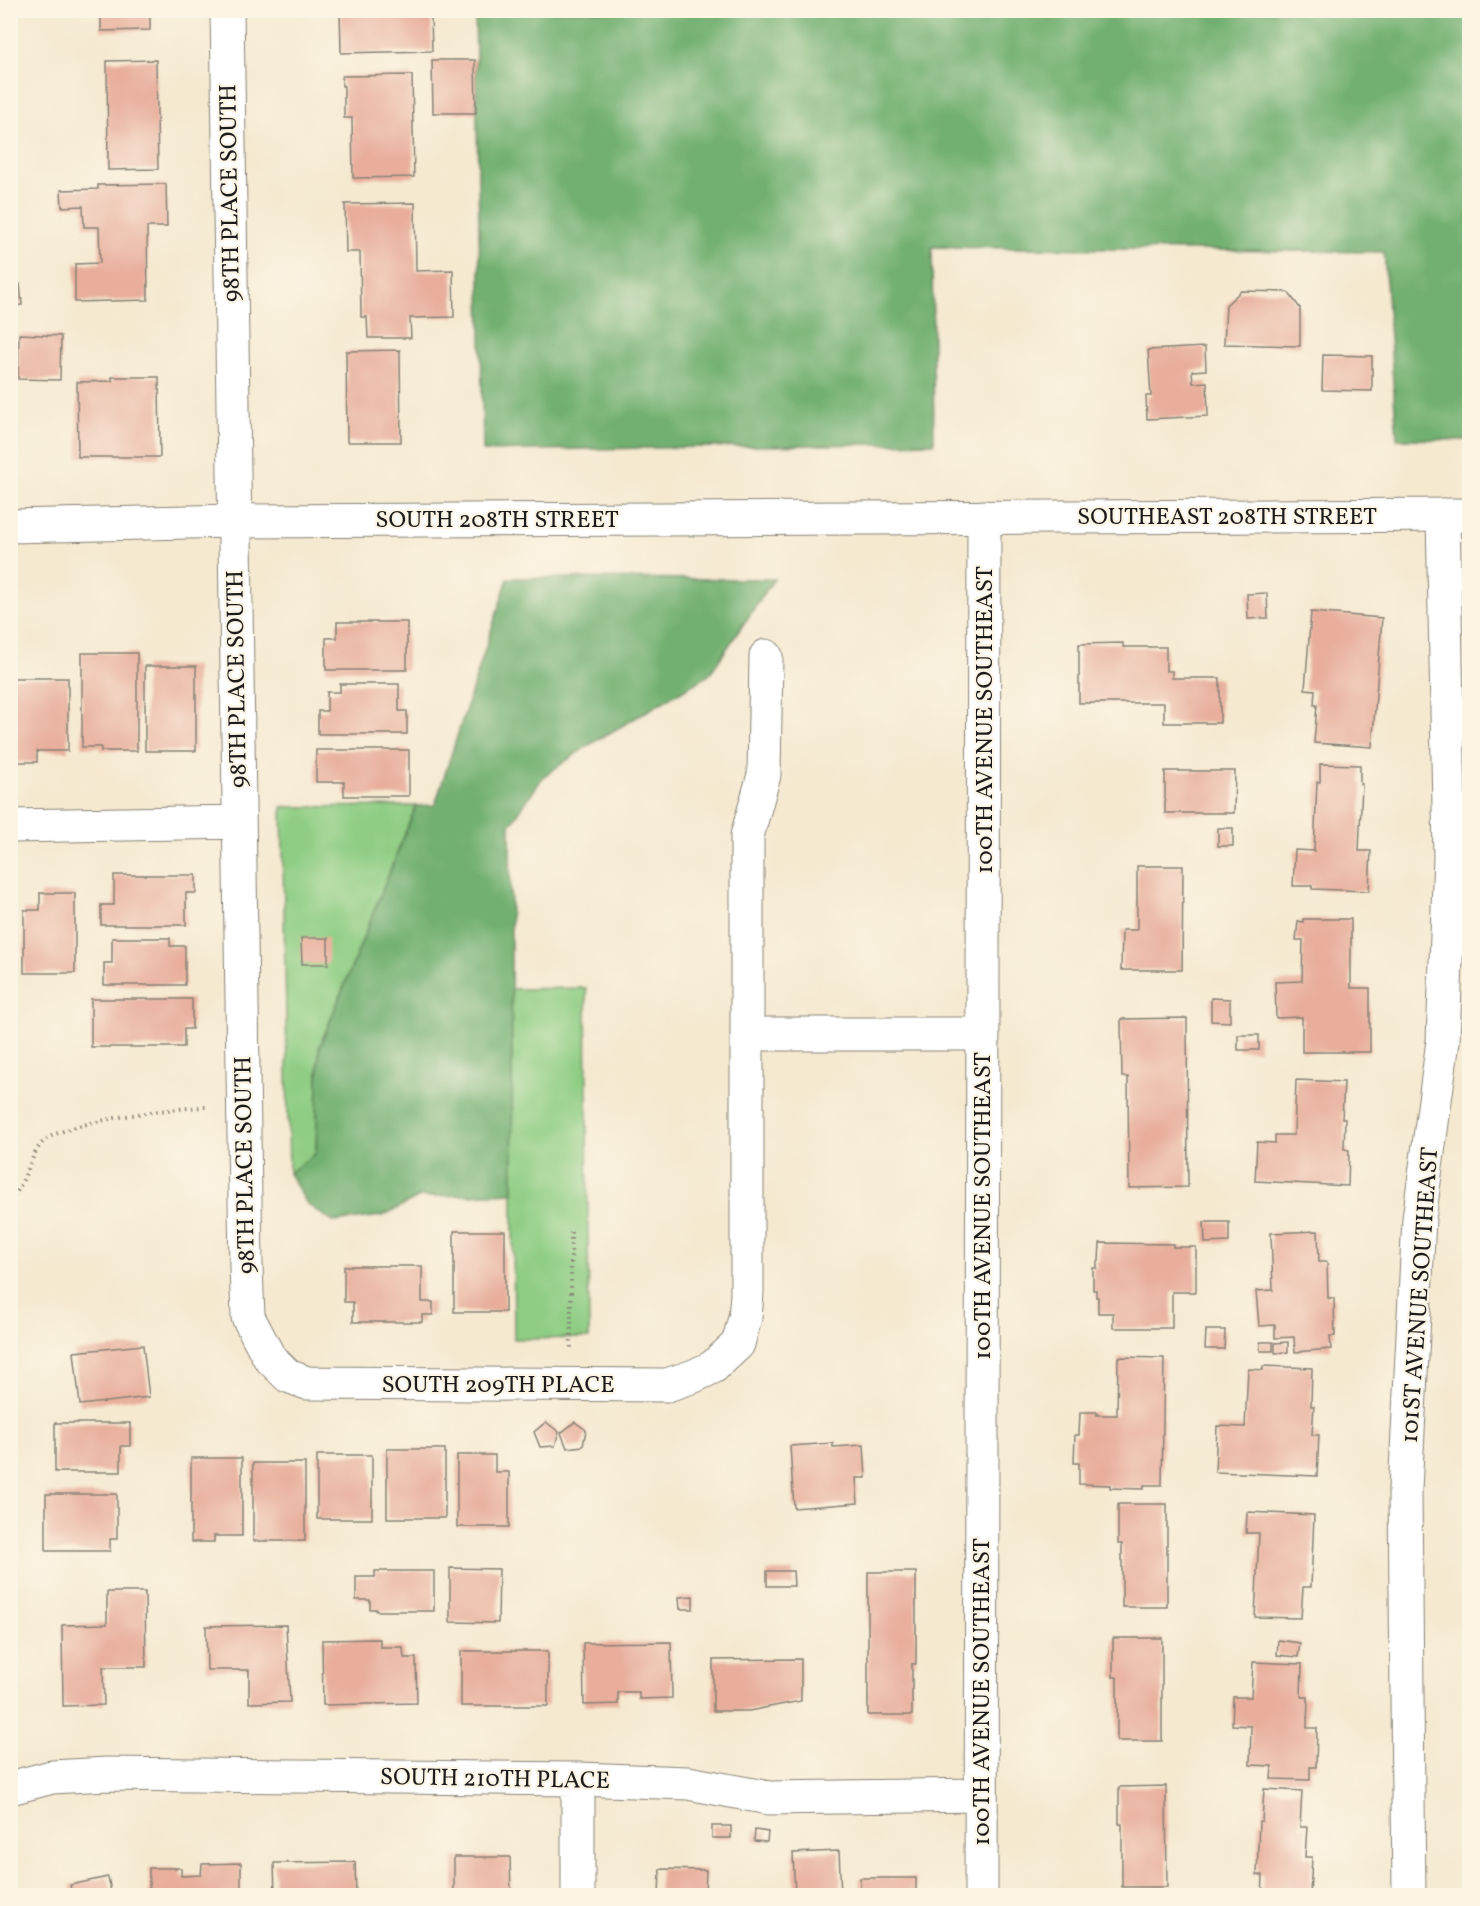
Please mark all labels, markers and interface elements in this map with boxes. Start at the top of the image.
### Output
street label: 98TH PLACE SOUTH [212,84,250,302]
street label: SOUTHEAST 208TH STREET [1077,501,1377,535]
street label: SOUTH 208TH STREET [375,504,619,538]
street label: 100TH AVENUE SOUTHEAST [969,566,1003,874]
street label: 98TH PLACE SOUTH [219,570,257,788]
street label: 100TH AVENUE SOUTHEAST [967,1052,1001,1360]
street label: 98TH PLACE SOUTH [227,1056,265,1274]
street label: 101ST AVENUE SOUTHEAST [1394,1146,1448,1444]
street label: SOUTH 209TH PLACE [381,1369,615,1403]
street label: 100TH AVENUE SOUTHEAST [966,1538,1000,1846]
street label: SOUTH 210TH PLACE [380,1761,610,1799]

